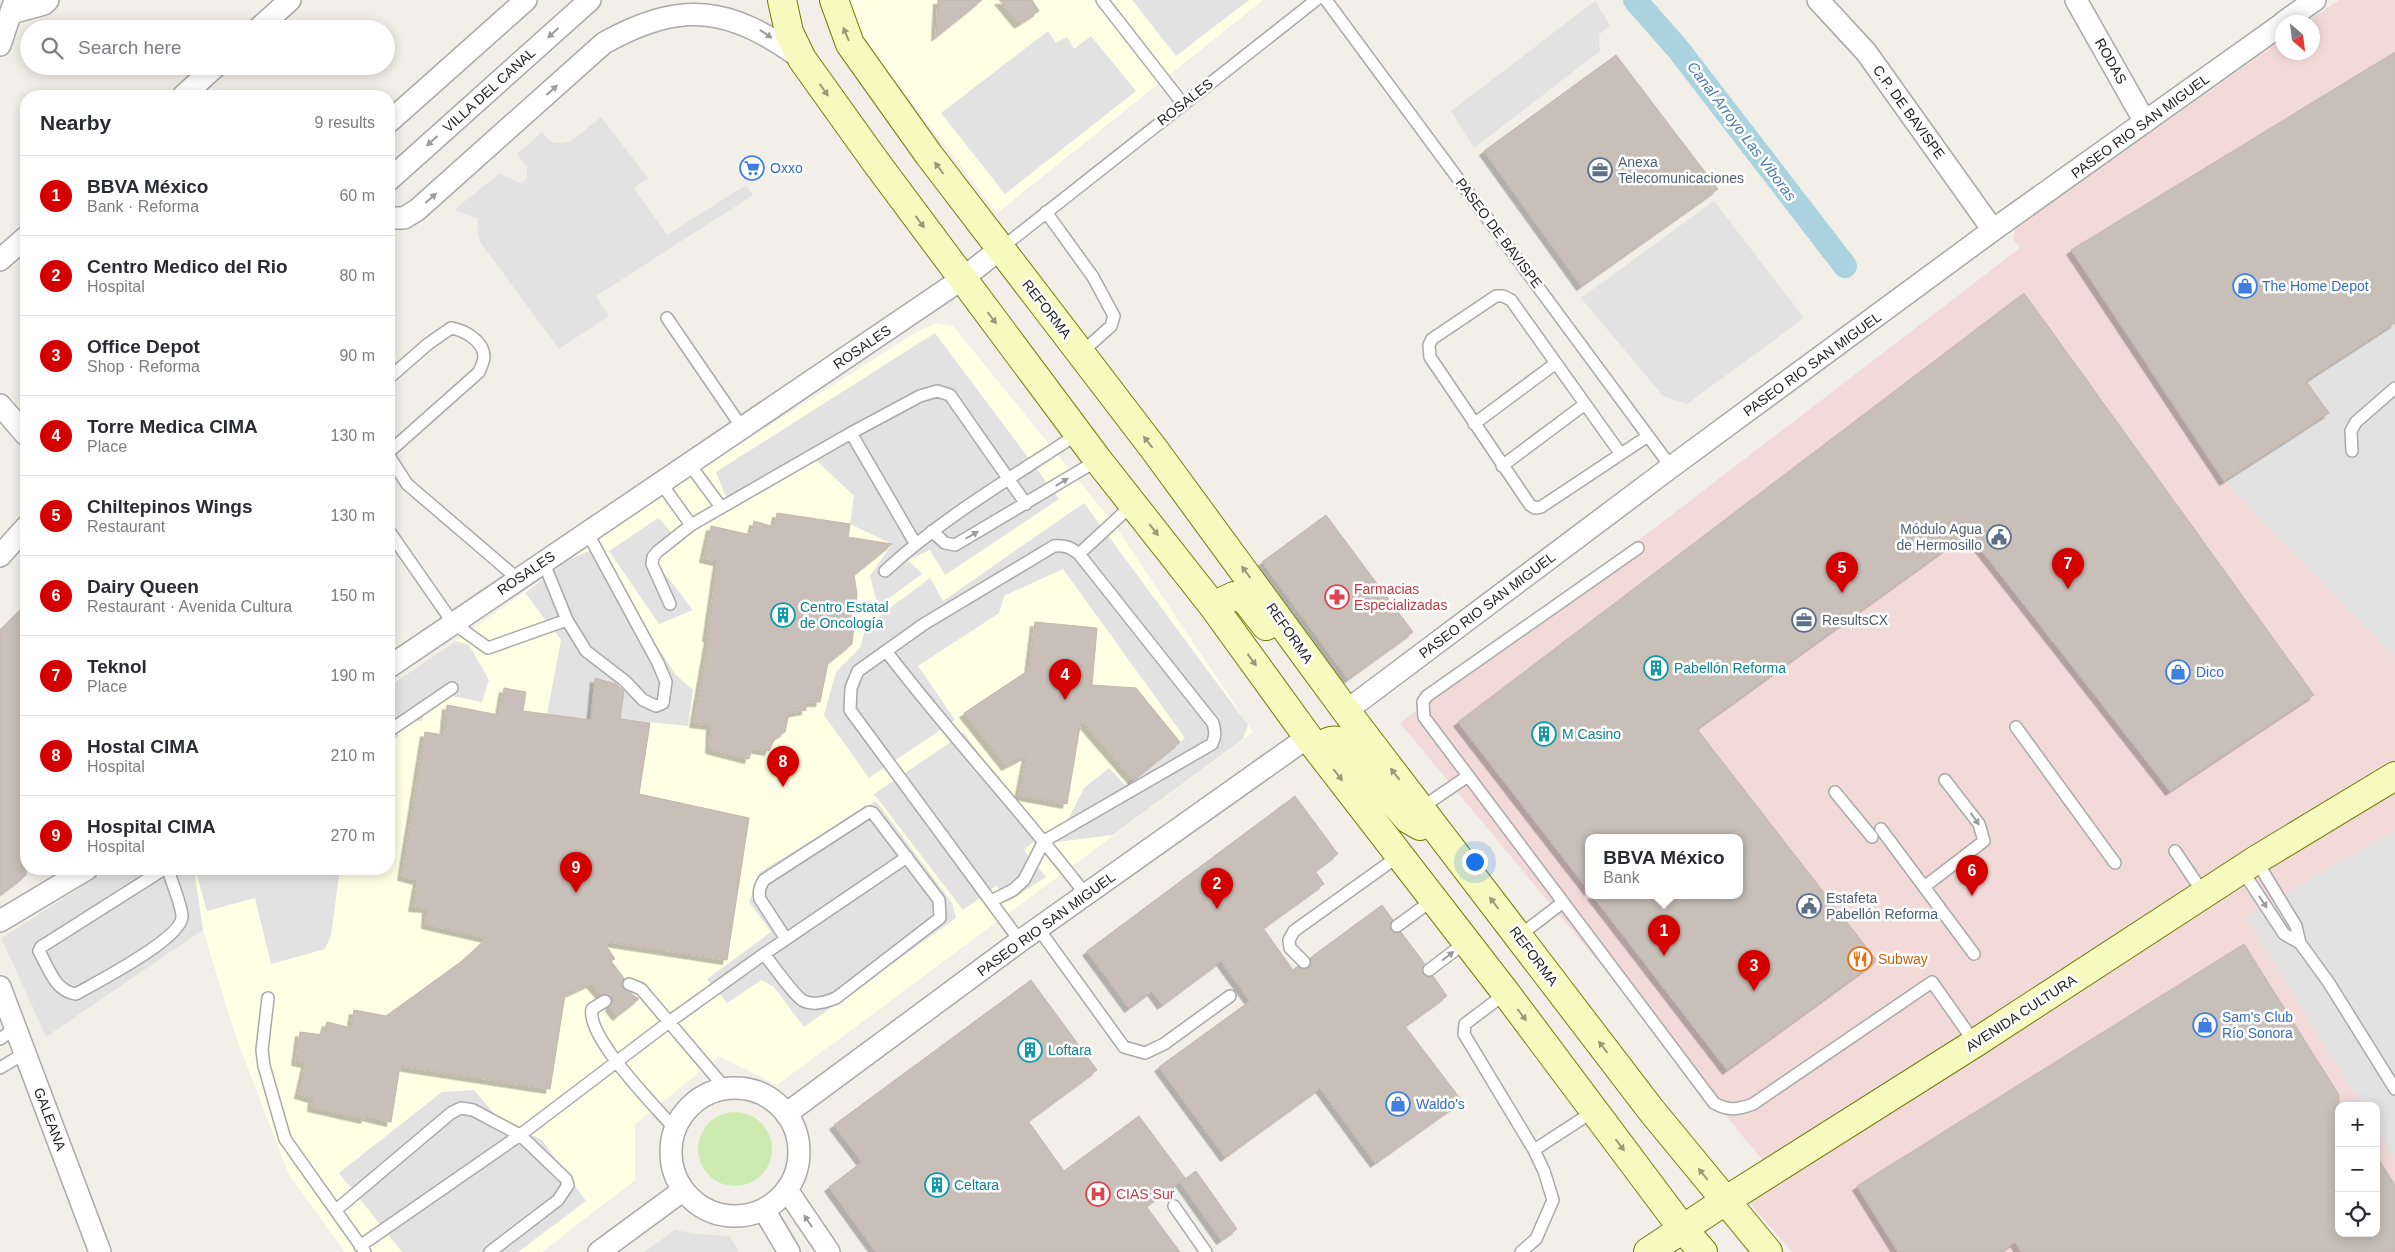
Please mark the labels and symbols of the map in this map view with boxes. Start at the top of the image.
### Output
north arrow [2275,15,2320,60]
one-way arrow [547,27,560,38]
one-way arrow [842,27,850,42]
one-way arrow [760,29,773,39]
street label: RODAS [2092,35,2130,87]
street label: VILLA DEL CANAL [440,44,539,136]
water label: Canal Arroyo Las Viboras [1684,58,1800,204]
street label: C.P. DE BAVISPE [1870,62,1948,162]
street label: PASEO RIO SAN MIGUEL [2068,71,2212,181]
street label: ROSALES [1154,75,1216,129]
one-way arrow [546,84,558,96]
one-way arrow [819,84,829,97]
one-way arrow [427,135,439,147]
place label: Anexa Telecomunicaciones [1618,154,1744,186]
supermarket icon: Oxxo [739,155,765,181]
office icon: Anexa Telecomunicaciones [1587,157,1613,183]
place label: Oxxo [770,160,803,176]
one-way arrow [933,162,944,175]
street label: PASEO DE BAVISPE [1452,175,1546,291]
one-way arrow [424,193,437,204]
one-way arrow [915,215,925,229]
shop icon: The Home Depot [2232,273,2258,299]
street label: REFORMA [1019,276,1075,342]
place label: The Home Depot [2262,278,2369,294]
street label: PASEO RIO SAN MIGUEL [1740,309,1884,419]
one-way arrow [987,311,997,325]
street label: ROSALES [830,322,894,372]
one-way arrow [1143,435,1154,448]
one-way arrow [1056,478,1069,487]
place label: Módulo Agua de Hermosillo [1896,521,1982,553]
one-way arrow [1149,524,1159,537]
public building icon: Módulo Agua de Hermosillo [1986,524,2012,550]
one-way arrow [966,530,979,539]
street label: ROSALES [494,548,558,598]
street label: PASEO RIO SAN MIGUEL [1416,548,1558,661]
pin: 7 [2052,548,2084,589]
pin: 5 [1826,552,1858,593]
one-way arrow [1240,566,1251,579]
place label: Farmacias Especializadas [1354,581,1447,613]
pharmacy icon: Farmacias Especializadas [1324,584,1350,610]
place label: Centro Estatal de Oncología [800,599,889,631]
street label: REFORMA [1263,600,1317,667]
building icon: Centro Estatal de Oncología [770,602,796,628]
office icon: ResultsCX [1791,607,1817,633]
place label: ResultsCX [1822,612,1889,628]
one-way arrow [1247,653,1257,667]
building icon: Pabellón Reforma [1643,655,1669,681]
pin: 4 [1049,659,1081,700]
shop icon: Dico [2165,659,2191,685]
place label: Pabellón Reforma [1674,660,1786,676]
place label: Dico [2196,664,2224,680]
building icon: M Casino [1531,721,1557,747]
place label: M Casino [1562,726,1621,742]
pin: 8 [767,746,799,787]
one-way arrow [1332,768,1343,781]
one-way arrow [1390,768,1401,781]
one-way arrow [1970,813,1980,826]
your location [1462,849,1488,875]
pin: 9 [560,852,592,893]
pin: 6 [1956,855,1988,896]
pin: 2 [1201,868,1233,909]
street label: PASEO RIO SAN MIGUEL [974,869,1118,979]
place label: Estafeta Pabellón Reforma [1826,890,1938,922]
public building icon: Estafeta Pabellón Reforma [1796,893,1822,919]
one-way arrow [2258,895,2267,908]
one-way arrow [1489,896,1499,910]
pin: 1 [1648,915,1680,956]
street label: REFORMA [1507,923,1562,989]
restaurant icon: Subway [1847,946,1873,972]
pin: 3 [1738,950,1770,991]
one-way arrow [1441,951,1455,961]
place label: Subway [1878,951,1928,967]
street label: AVENIDA CULTURA [1963,971,2080,1055]
one-way arrow [1517,1008,1528,1021]
place label: Sam's Club Río Sonora [2222,1009,2293,1041]
shop icon: Sam's Club Río Sonora [2192,1012,2218,1038]
building icon: Loftara [1017,1037,1043,1063]
one-way arrow [1598,1040,1608,1053]
place label: Loftara [1048,1042,1092,1058]
street label: GALEANA [31,1085,70,1153]
shop icon: Waldo's [1385,1091,1411,1117]
place label: Waldo's [1416,1096,1465,1112]
one-way arrow [1615,1138,1625,1152]
one-way arrow [1698,1168,1709,1181]
building icon: Celtara [924,1172,950,1198]
place label: Celtara [954,1177,999,1193]
hospital icon: CIAS Sur [1085,1181,1111,1207]
place label: CIAS Sur [1116,1186,1175,1202]
one-way arrow [803,1214,813,1228]

